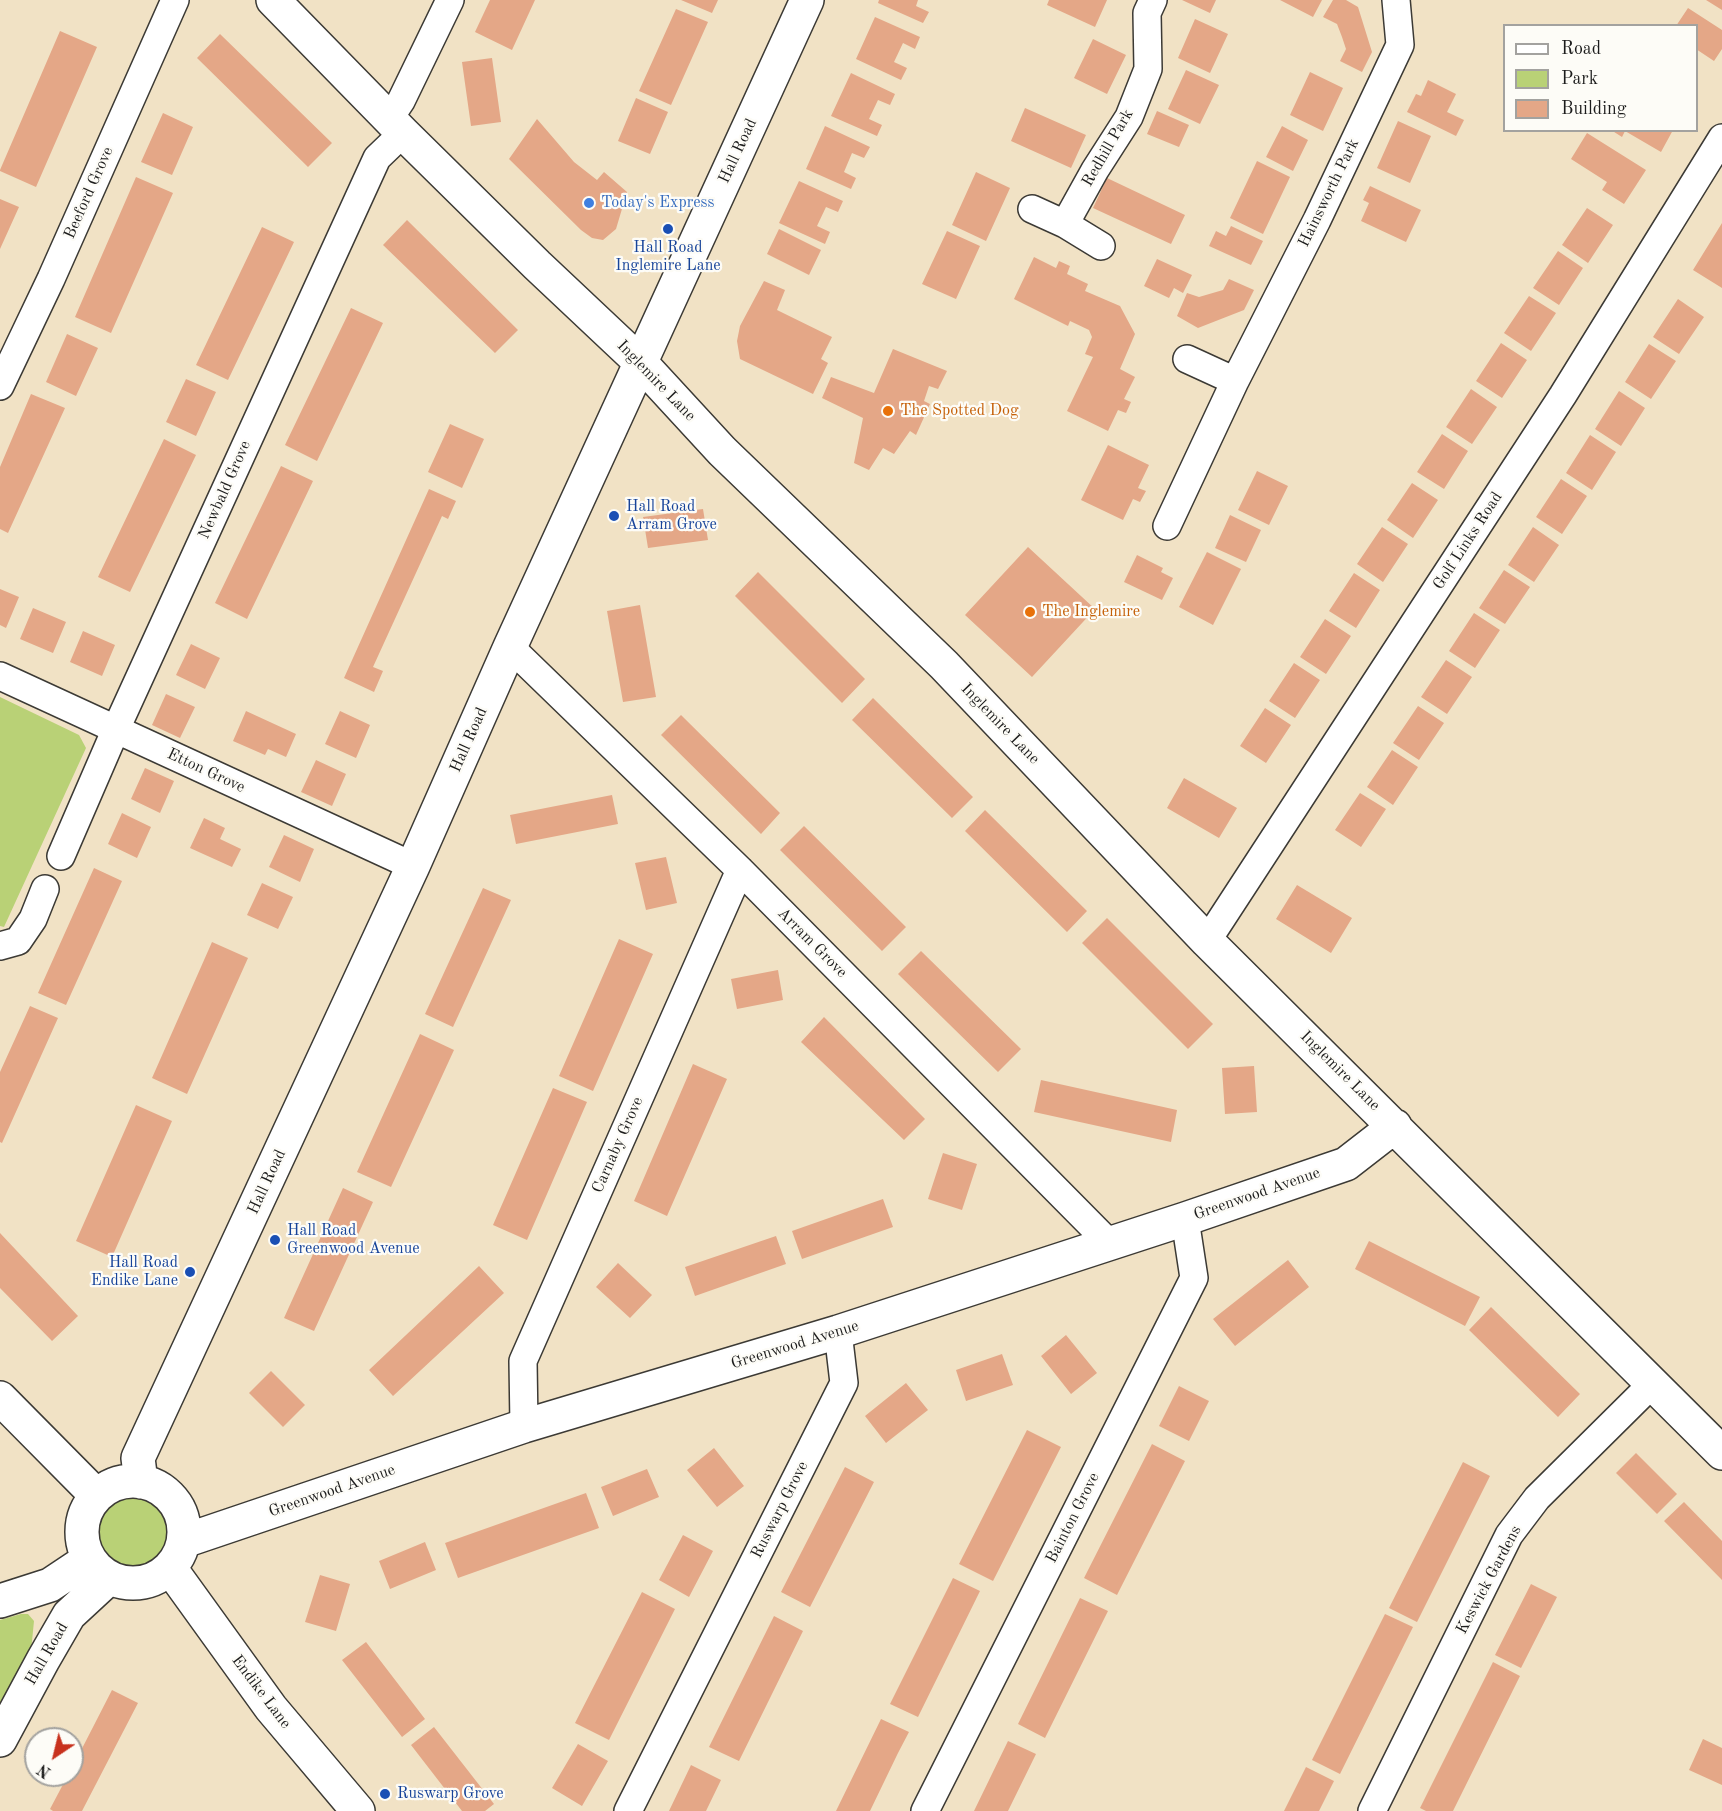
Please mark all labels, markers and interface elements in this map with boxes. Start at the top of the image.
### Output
legend [1503,24,1698,132]
text: Road [1561,40,1601,58]
text: Park [1561,70,1598,88]
text: Building [1561,100,1626,118]
street label: Redhill Park [1078,106,1138,190]
street label: Hall Road [715,116,761,186]
street label: Hainsworth Park [1294,136,1364,250]
street label: Beeford Grove [60,144,118,242]
place label: Today's Express [601,193,714,213]
marker: Today's Express [582,196,596,210]
marker: Hall Road Inglemire Lane [661,222,675,236]
place label: Hall Road Inglemire Lane [615,238,721,276]
street label: Inglemire Lane [613,336,699,426]
place label: The Spotted Dog [900,401,1019,421]
marker: The Spotted Dog [881,404,895,418]
street label: Newbald Grove [195,438,255,542]
street label: Golf Links Road [1429,489,1507,593]
place label: Hall Road Arram Grove [626,497,717,535]
marker: Hall Road Arram Grove [607,509,621,523]
place label: The Inglemire [1042,602,1140,622]
marker: The Inglemire [1023,605,1037,619]
street label: Inglemire Lane [957,679,1043,769]
street label: Hall Road [446,704,492,776]
street label: Etton Grove [164,745,248,797]
street label: Arram Grove [773,904,851,982]
street label: Inglemire Lane [1296,1027,1384,1115]
street label: Carnaby Grove [588,1094,648,1196]
street label: Hall Road [244,1147,290,1217]
street label: Greenwood Avenue [1191,1163,1323,1225]
place label: Hall Road Greenwood Avenue [287,1221,420,1259]
marker: Hall Road Greenwood Avenue [268,1233,282,1247]
place label: Hall Road Endike Lane [91,1253,178,1291]
marker: Hall Road Endike Lane [183,1265,197,1279]
street label: Greenwood Avenue [729,1316,861,1374]
street label: Ruswarp Grove [747,1458,813,1562]
street label: Greenwood Avenue [266,1460,398,1522]
street label: Bainton Grove [1042,1470,1104,1566]
street label: Keswick Gardens [1452,1522,1526,1638]
street label: Hall Road [21,1619,73,1689]
street label: Endike Lane [227,1651,295,1733]
north arrow [24,1727,84,1787]
text: N [35,1760,54,1780]
place label: Ruswarp Grove [397,1784,503,1804]
marker: Ruswarp Grove [378,1787,392,1801]

